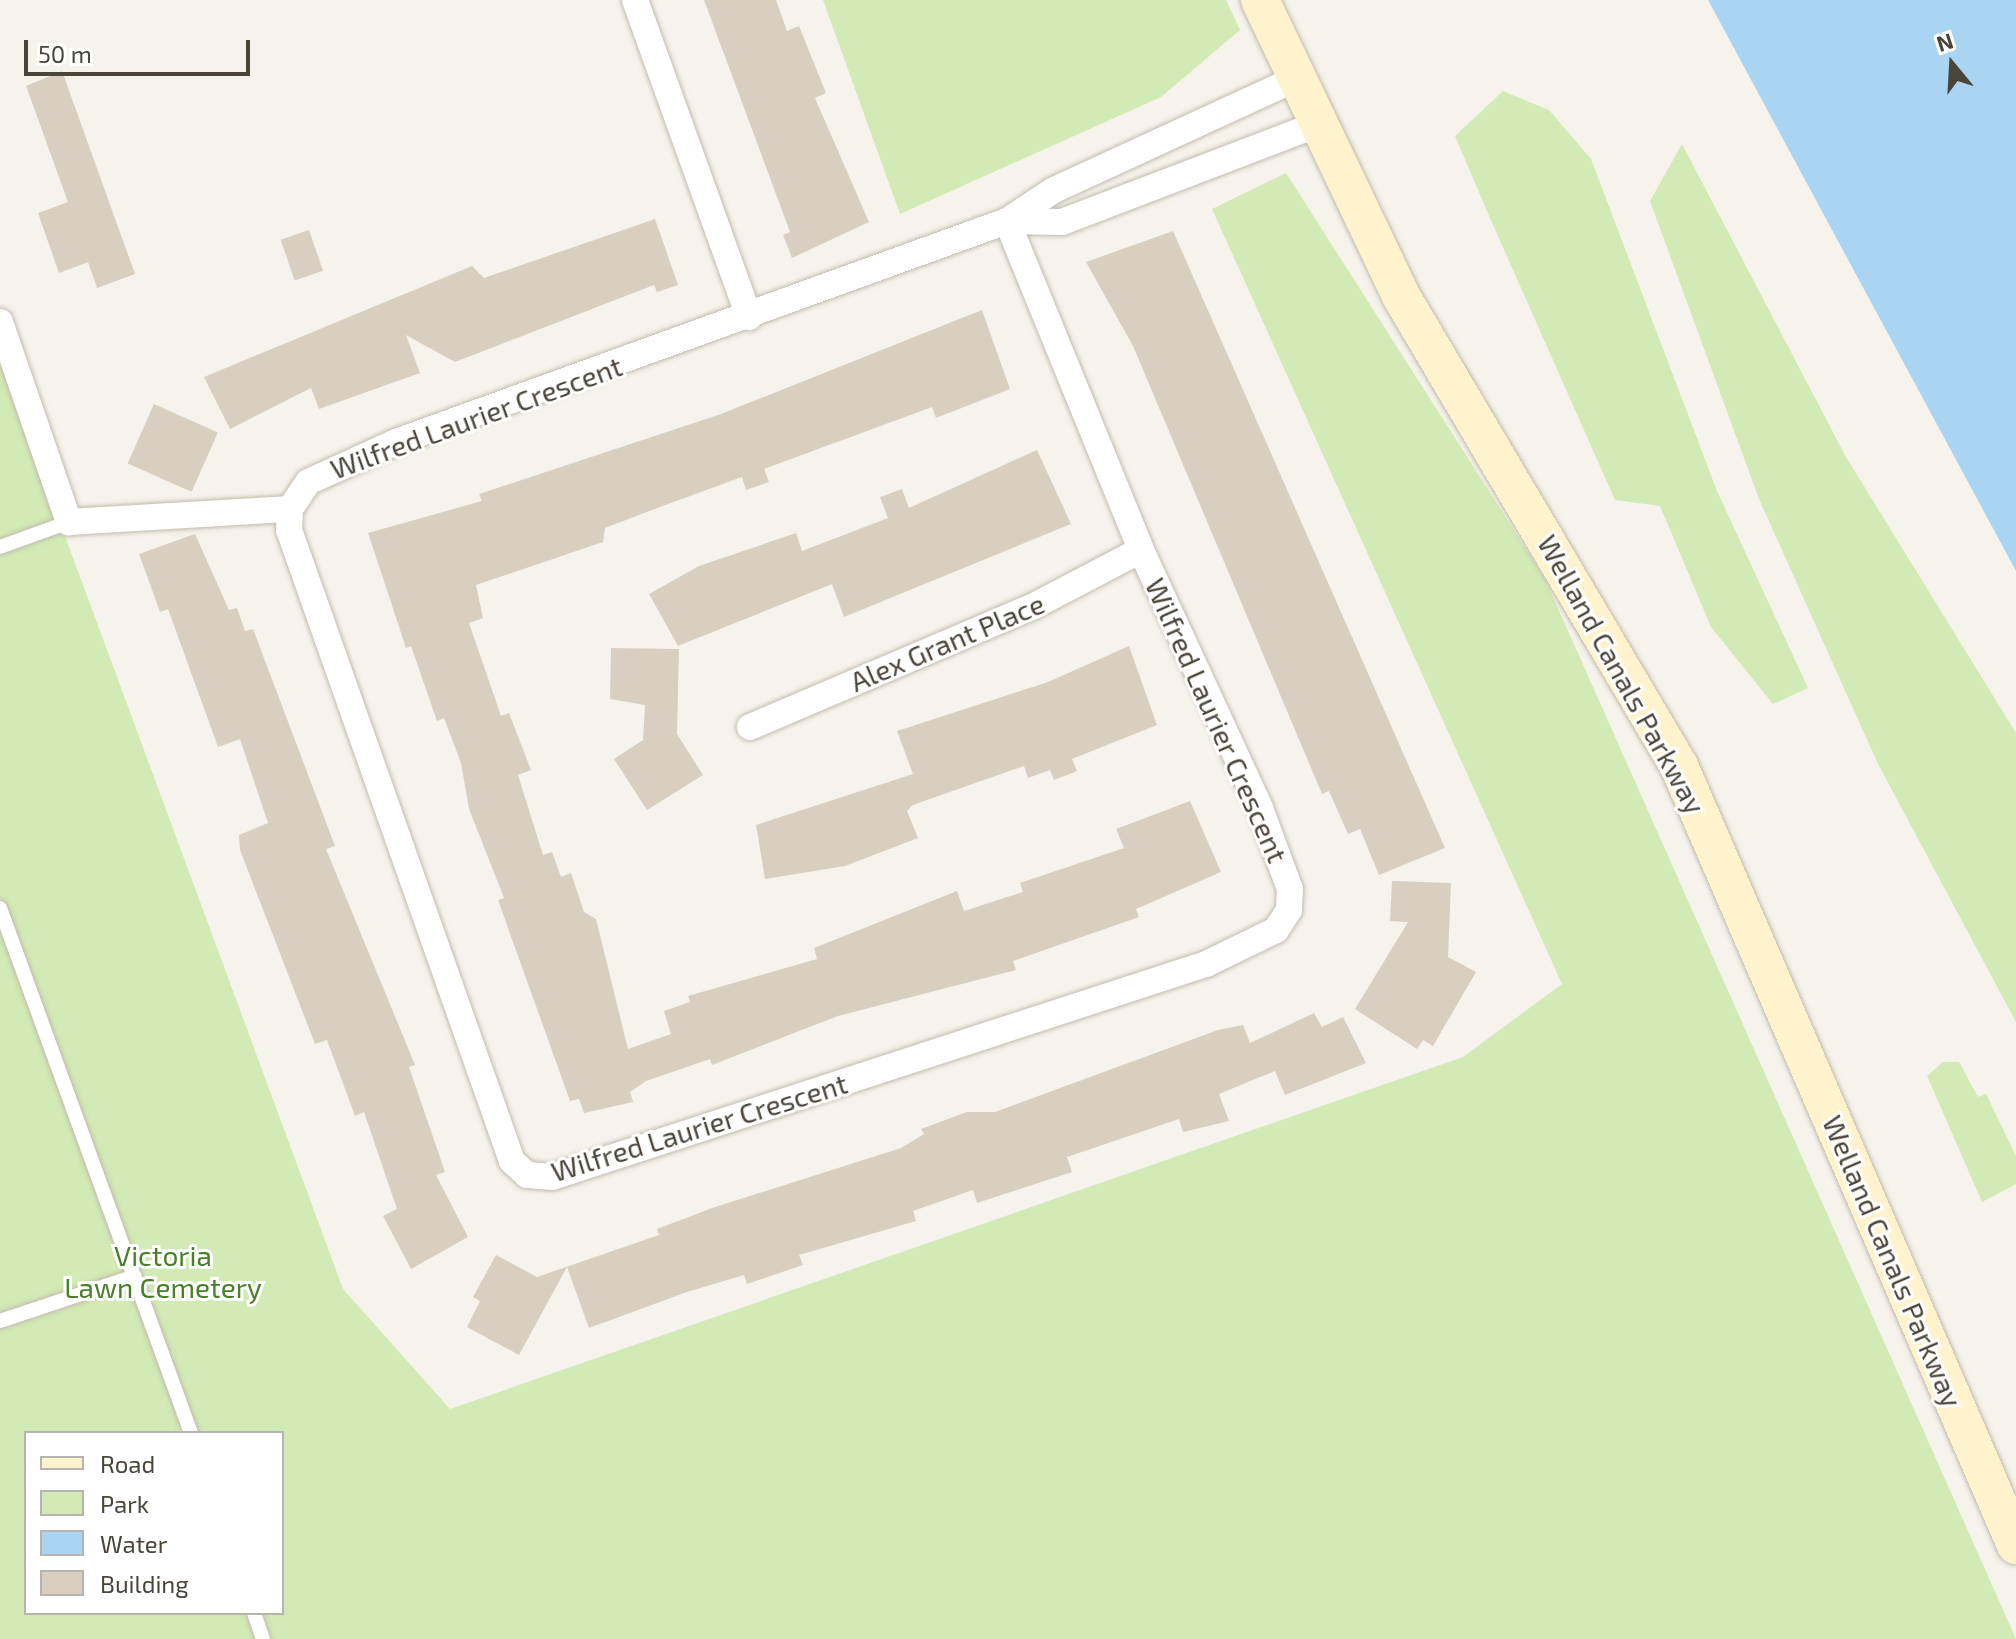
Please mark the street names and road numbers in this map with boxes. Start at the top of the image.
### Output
street label: Wilfred Laurier Crescent [325,348,627,486]
street label: Welland Canals Parkway [1531,529,1713,819]
street label: Wilfred Laurier Crescent [1139,572,1295,868]
street label: Alex Grant Place [845,586,1049,698]
street label: Wilfred Laurier Crescent [547,1066,851,1188]
street label: Welland Canals Parkway [1816,1110,1970,1412]

